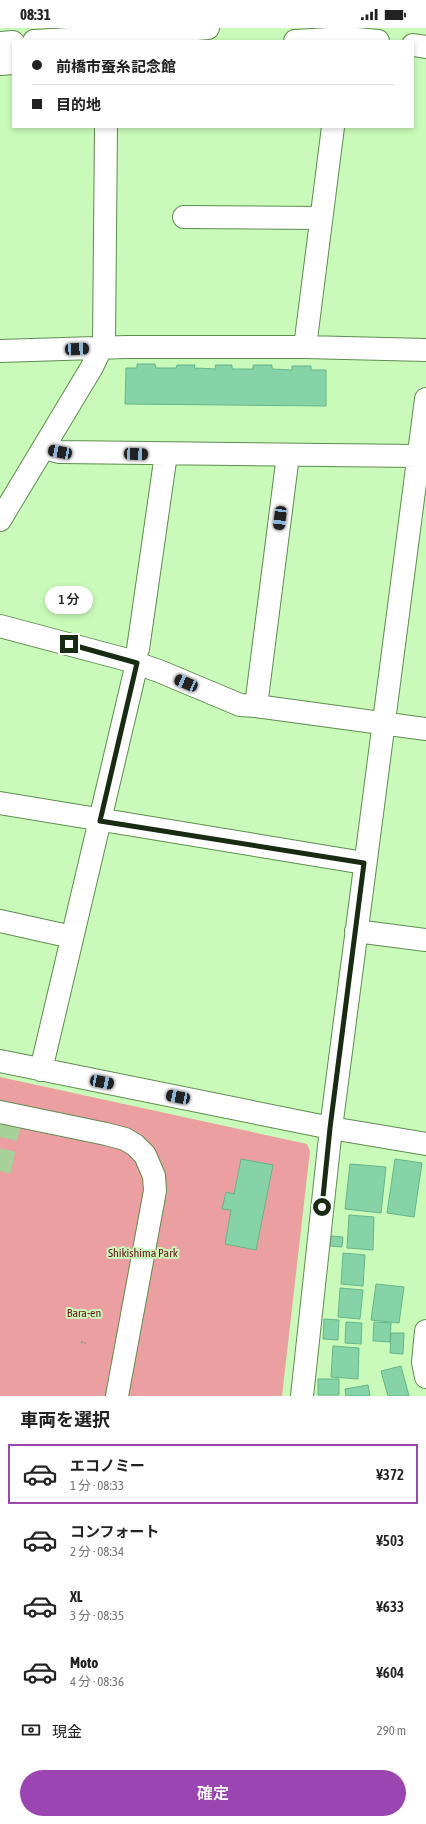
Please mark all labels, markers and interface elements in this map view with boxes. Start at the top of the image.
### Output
text: 08:31 [20,6,51,23]
text: 前橋市蚕糸記念館 [56,58,176,75]
text: 目的地 [56,96,101,113]
car [65,342,89,356]
car [47,444,73,460]
car [124,448,148,460]
car [273,505,287,531]
callout: 1 分 [45,586,93,614]
text: 1 分 [59,592,79,607]
route end [60,635,78,653]
car [173,673,199,693]
car [89,1074,115,1090]
car [165,1089,191,1105]
route start [313,1198,331,1216]
park label: Shikishima Park [108,1246,179,1260]
park label: Bara-en [67,1306,101,1320]
text: 車両を選択 [20,1409,110,1430]
icon: car [22,1456,58,1492]
text: エコノミー [70,1457,145,1474]
text: ¥372 [376,1466,404,1483]
text: 1 分 · 08:33 [70,1478,124,1493]
icon: car [22,1522,58,1558]
text: コンフォート [70,1523,160,1540]
text: ¥503 [376,1532,404,1549]
text: 2 分 · 08:34 [70,1544,124,1559]
icon: car [22,1588,58,1624]
text: XL [70,1588,83,1605]
text: ¥633 [376,1598,404,1615]
text: 3 分 · 08:35 [70,1608,124,1623]
icon: car [22,1654,58,1690]
text: Moto [70,1654,98,1671]
text: ¥604 [376,1664,404,1681]
text: 4 分 · 08:36 [70,1674,124,1689]
icon: cash [20,1719,42,1741]
text: 現金 [52,1723,82,1740]
text: 290 m [377,1723,406,1738]
button: 確定 [20,1770,406,1816]

